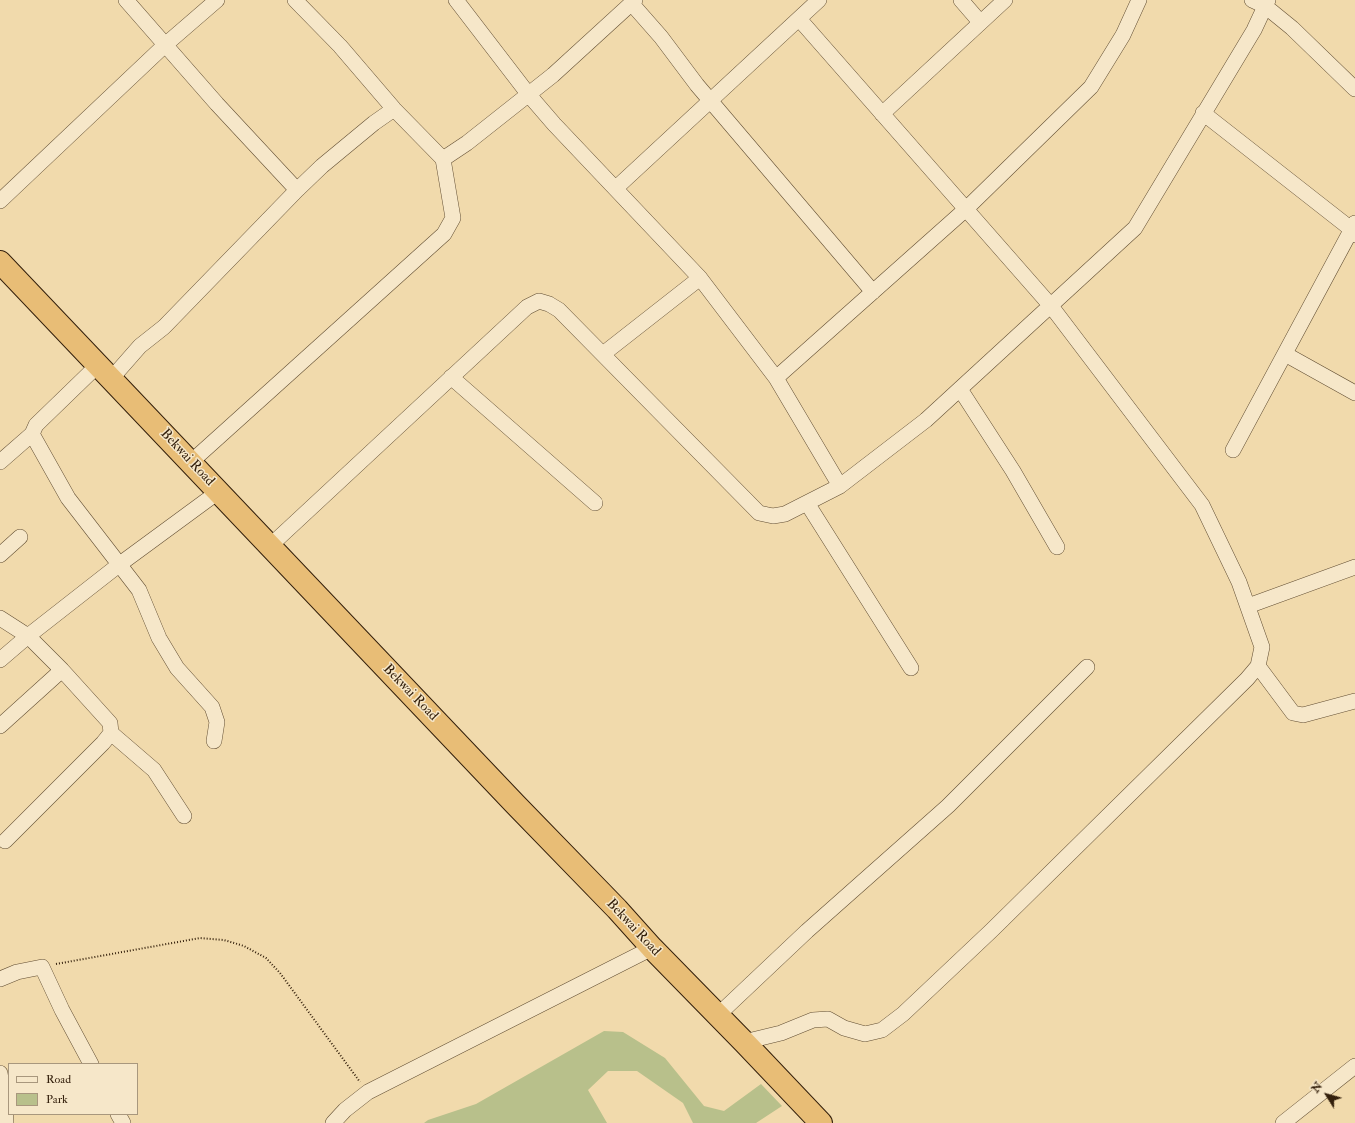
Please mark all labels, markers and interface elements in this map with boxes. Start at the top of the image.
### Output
street label: Bekwai Road [156,426,218,490]
street label: Bekwai Road [379,661,441,725]
street label: Bekwai Road [602,896,664,960]
legend [8,1063,138,1115]
text: Road [46,1072,71,1087]
north arrow [1307,1075,1347,1115]
text: N [1309,1080,1325,1095]
text: Park [46,1092,68,1107]

